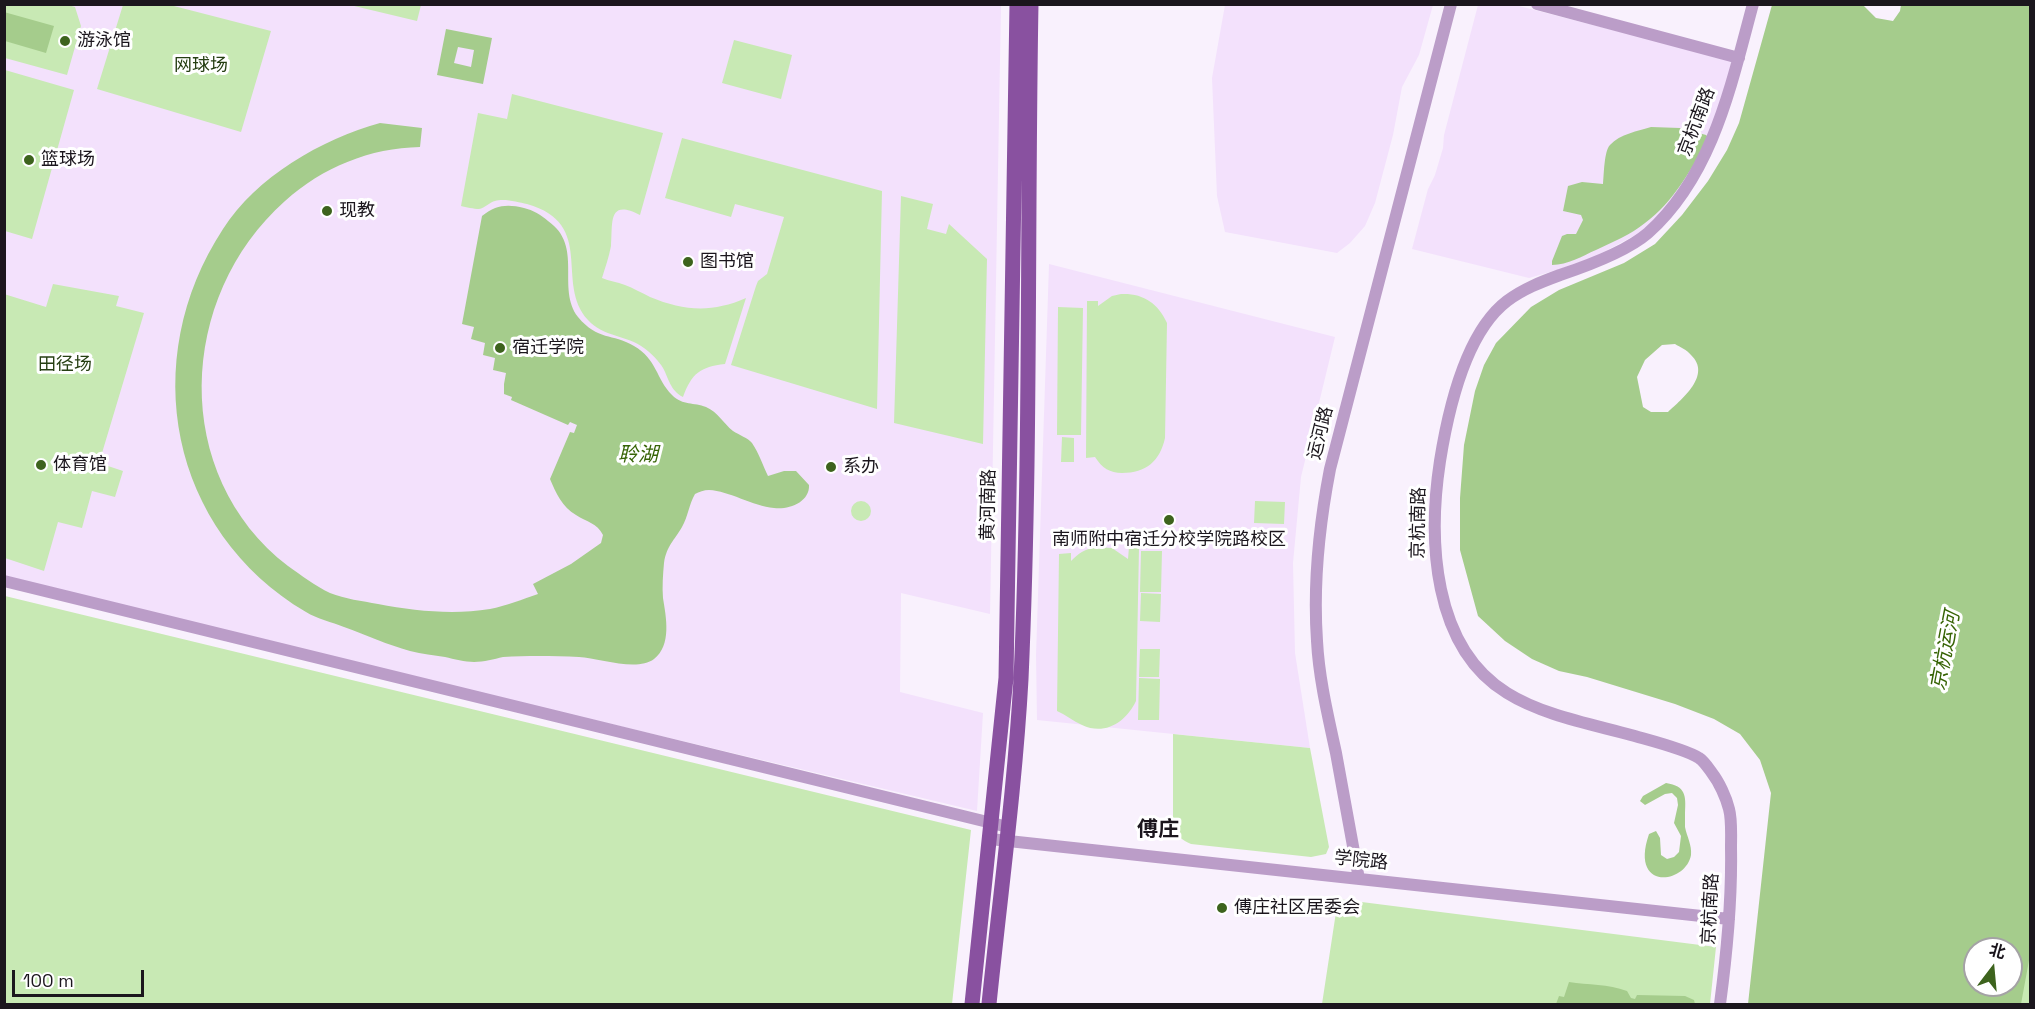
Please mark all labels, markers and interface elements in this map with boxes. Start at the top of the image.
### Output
place label: 游泳馆 [77,30,131,52]
marker: 游泳馆 [58,34,72,48]
park label: 网球场 [174,55,228,77]
street label: 京杭南路 [1674,85,1720,159]
place label: 篮球场 [41,149,95,171]
marker: 篮球场 [22,153,36,167]
place label: 现教 [339,200,375,222]
marker: 现教 [320,204,334,218]
place label: 图书馆 [700,251,754,273]
marker: 图书馆 [681,255,695,269]
place label: 宿迁学院 [512,337,584,359]
marker: 宿迁学院 [493,341,507,355]
park label: 田径场 [38,354,92,376]
street label: 运河路 [1304,404,1338,462]
water label: 聆湖 [618,444,658,468]
place label: 体育馆 [53,454,107,476]
place label: 系办 [843,456,879,478]
marker: 体育馆 [34,458,48,472]
marker: 系办 [824,460,838,474]
street label: 黄河南路 [978,469,1000,541]
street label: 京杭南路 [1408,487,1430,559]
marker: 南师附中宿迁分校学院路校区 [1162,513,1176,527]
place label: 南师附中宿迁分校学院路校区 [1052,529,1286,551]
water label: 京杭运河 [1927,609,1965,693]
district label: 傅庄 [1137,817,1179,843]
street label: 学院路 [1333,847,1389,875]
street label: 京杭南路 [1698,872,1724,946]
place label: 傅庄社区居委会 [1234,897,1360,919]
marker: 傅庄社区居委会 [1215,901,1229,915]
north arrow [1963,937,2023,997]
text: 北 [1987,939,2008,963]
scale bar [15,958,147,996]
text: 100 m [23,969,74,992]

